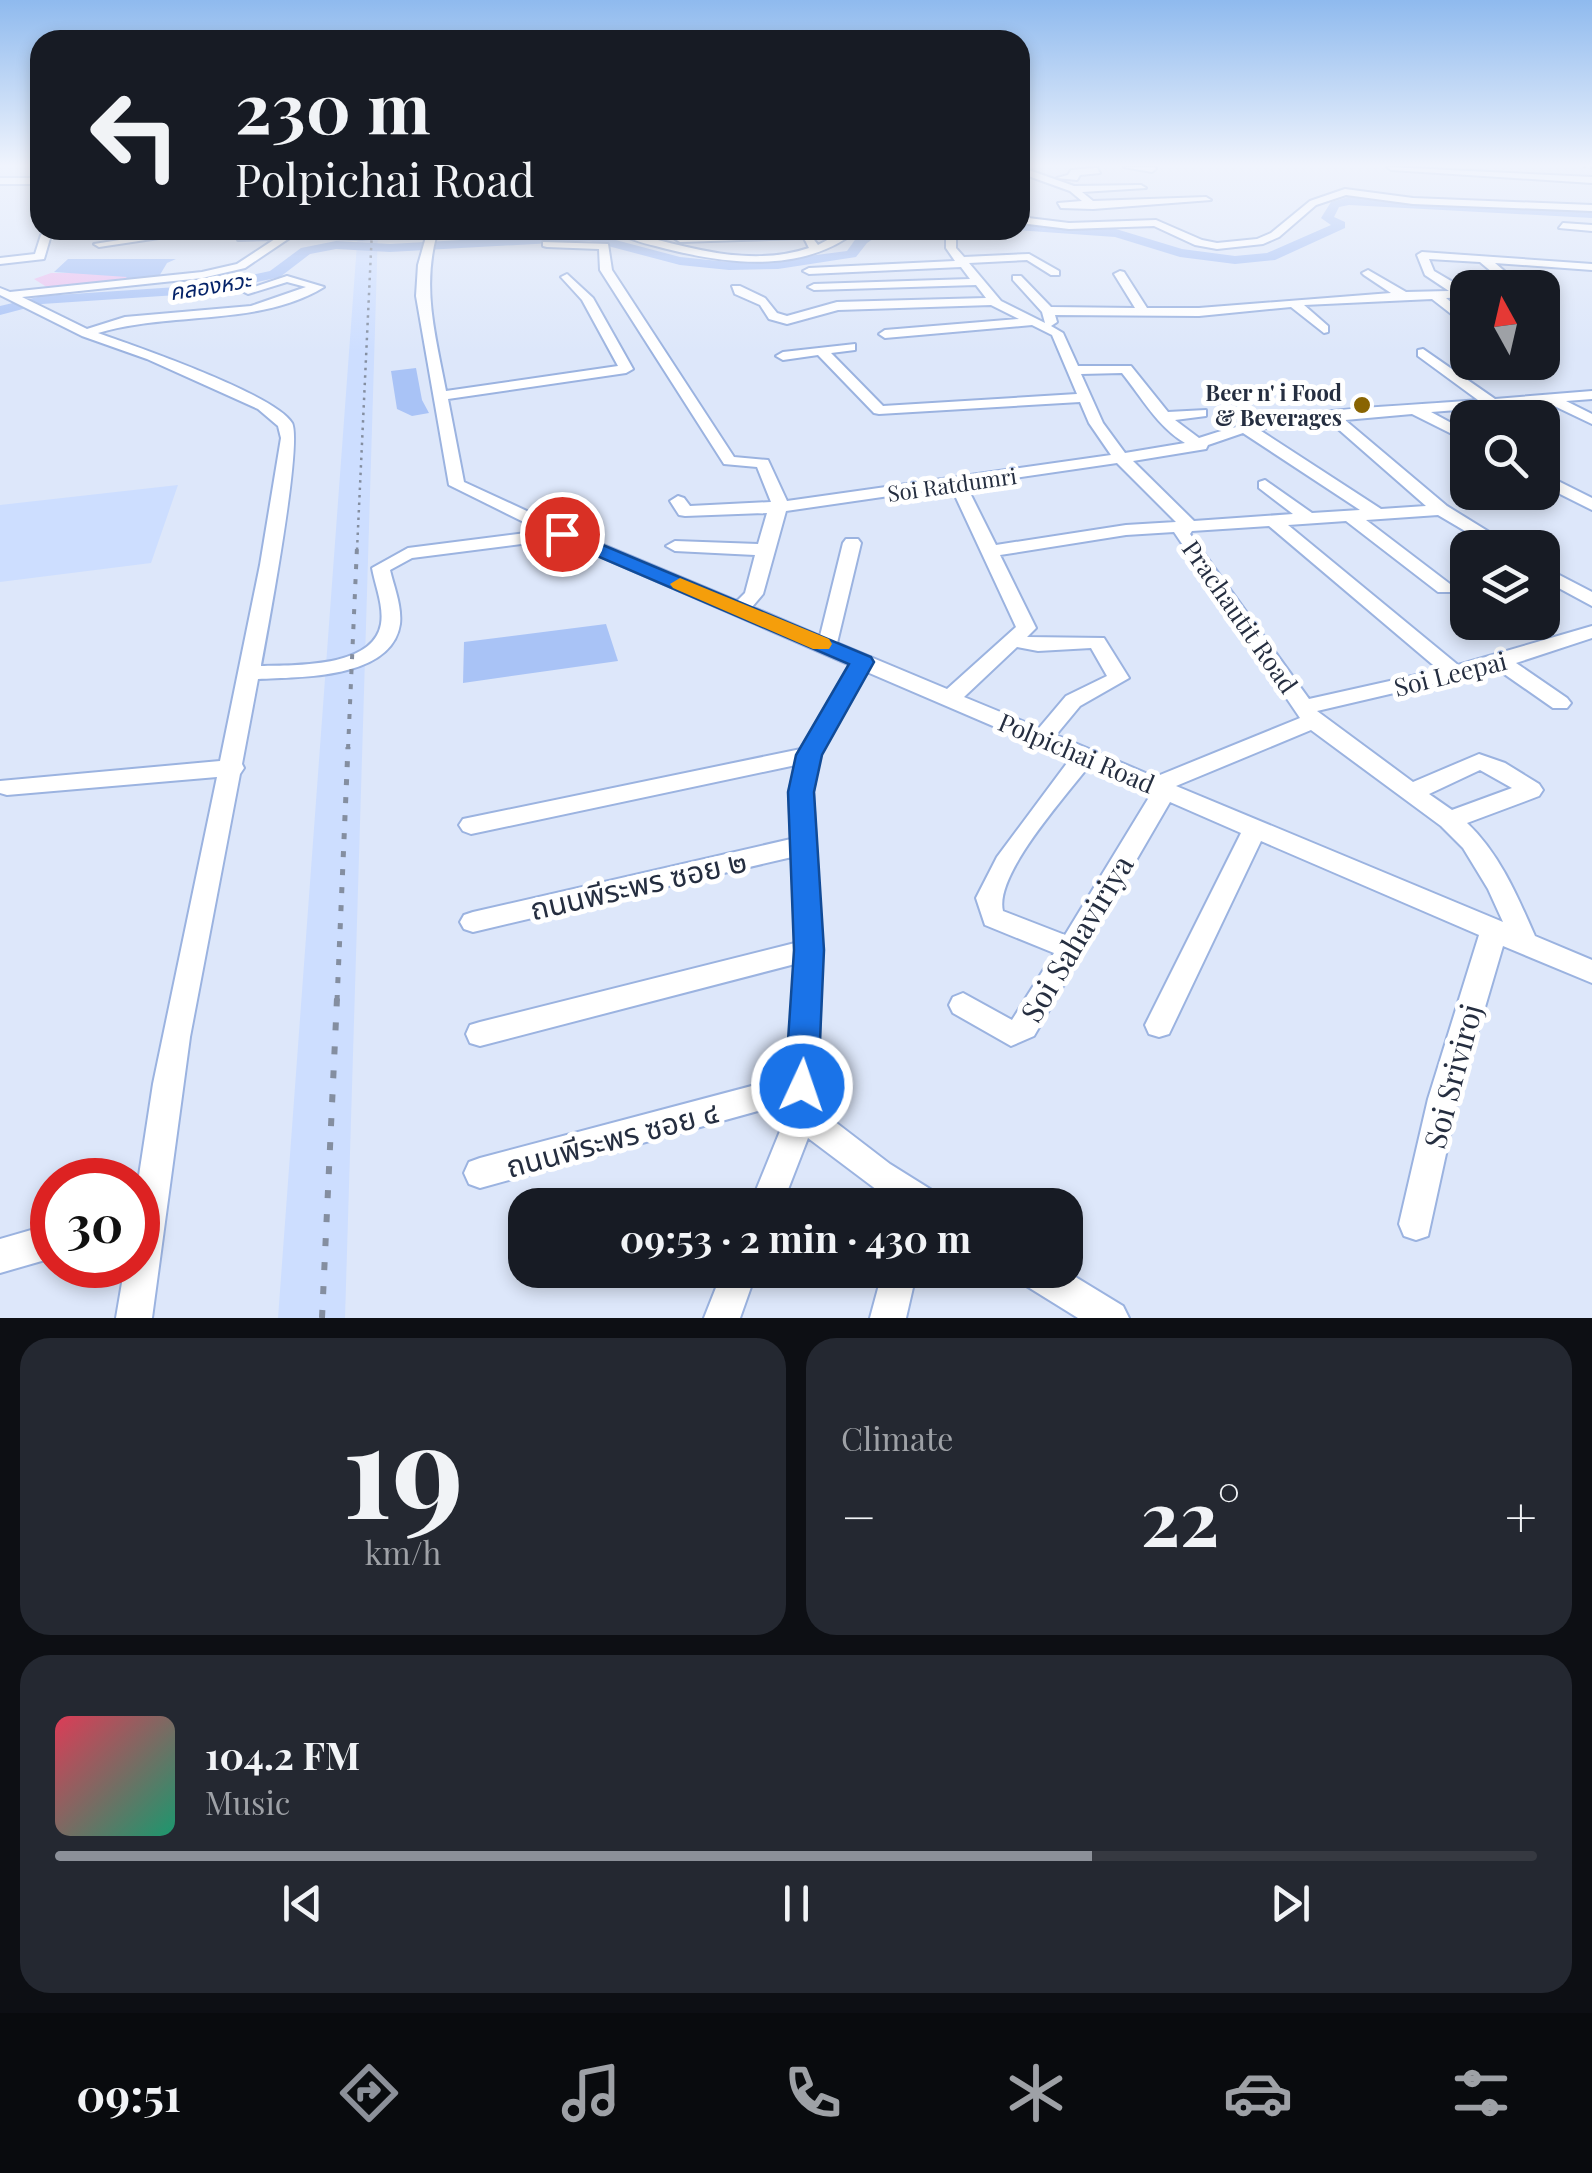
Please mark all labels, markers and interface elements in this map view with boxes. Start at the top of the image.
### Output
text: 230 m [235,58,431,152]
icon: left [70,70,200,200]
text: Polpichai Road [235,148,535,208]
water label: คลองหวะ [167,264,254,306]
north arrow [1450,270,1560,380]
map controls [1450,270,1560,640]
place label: Beer n' i Food & Beverages [1205,377,1342,432]
marker: Beer n' i Food & Beverages [1351,394,1373,416]
button: search [1450,400,1560,510]
street label: Soi Ratdumri [885,460,1019,508]
pin [520,492,605,577]
icon: arrive [535,507,590,562]
button: layers [1450,530,1560,640]
street label: Prachautit Road [1176,533,1306,699]
street label: Soi Leepai [1390,643,1510,703]
street label: Polpichai Road [994,704,1160,800]
street label: ถนนพีระพร ซอย ๒ [526,840,750,928]
street label: Soi Sahaviriya [1010,847,1142,1029]
street label: Soi Sriviroj [1414,999,1490,1153]
position arrow [750,1034,854,1138]
street label: ถนนพีระพร ซอย ๔ [501,1090,723,1186]
speed limit sign: 30 [30,1158,160,1288]
text: 09:53 · 2 min · 430 m [620,1212,971,1263]
text: 19 [342,1378,464,1552]
text: Climate [841,1416,953,1459]
text: 22° [1141,1465,1241,1565]
text: − [841,1478,877,1552]
text: + [1505,1478,1537,1552]
text: km/h [365,1530,441,1573]
text: 104.2 FM [205,1729,360,1780]
text: Music [205,1780,290,1823]
icon: previous [275,1876,330,1931]
icon: pause [769,1876,824,1931]
icon: next [1263,1876,1318,1931]
icon: directions [334,2058,404,2128]
icon: music [556,2058,626,2128]
icon: phone [778,2058,848,2128]
icon: climate [1001,2058,1071,2128]
icon: car [1223,2058,1293,2128]
icon: filters [1446,2058,1516,2128]
text: 09:51 [76,2063,181,2123]

